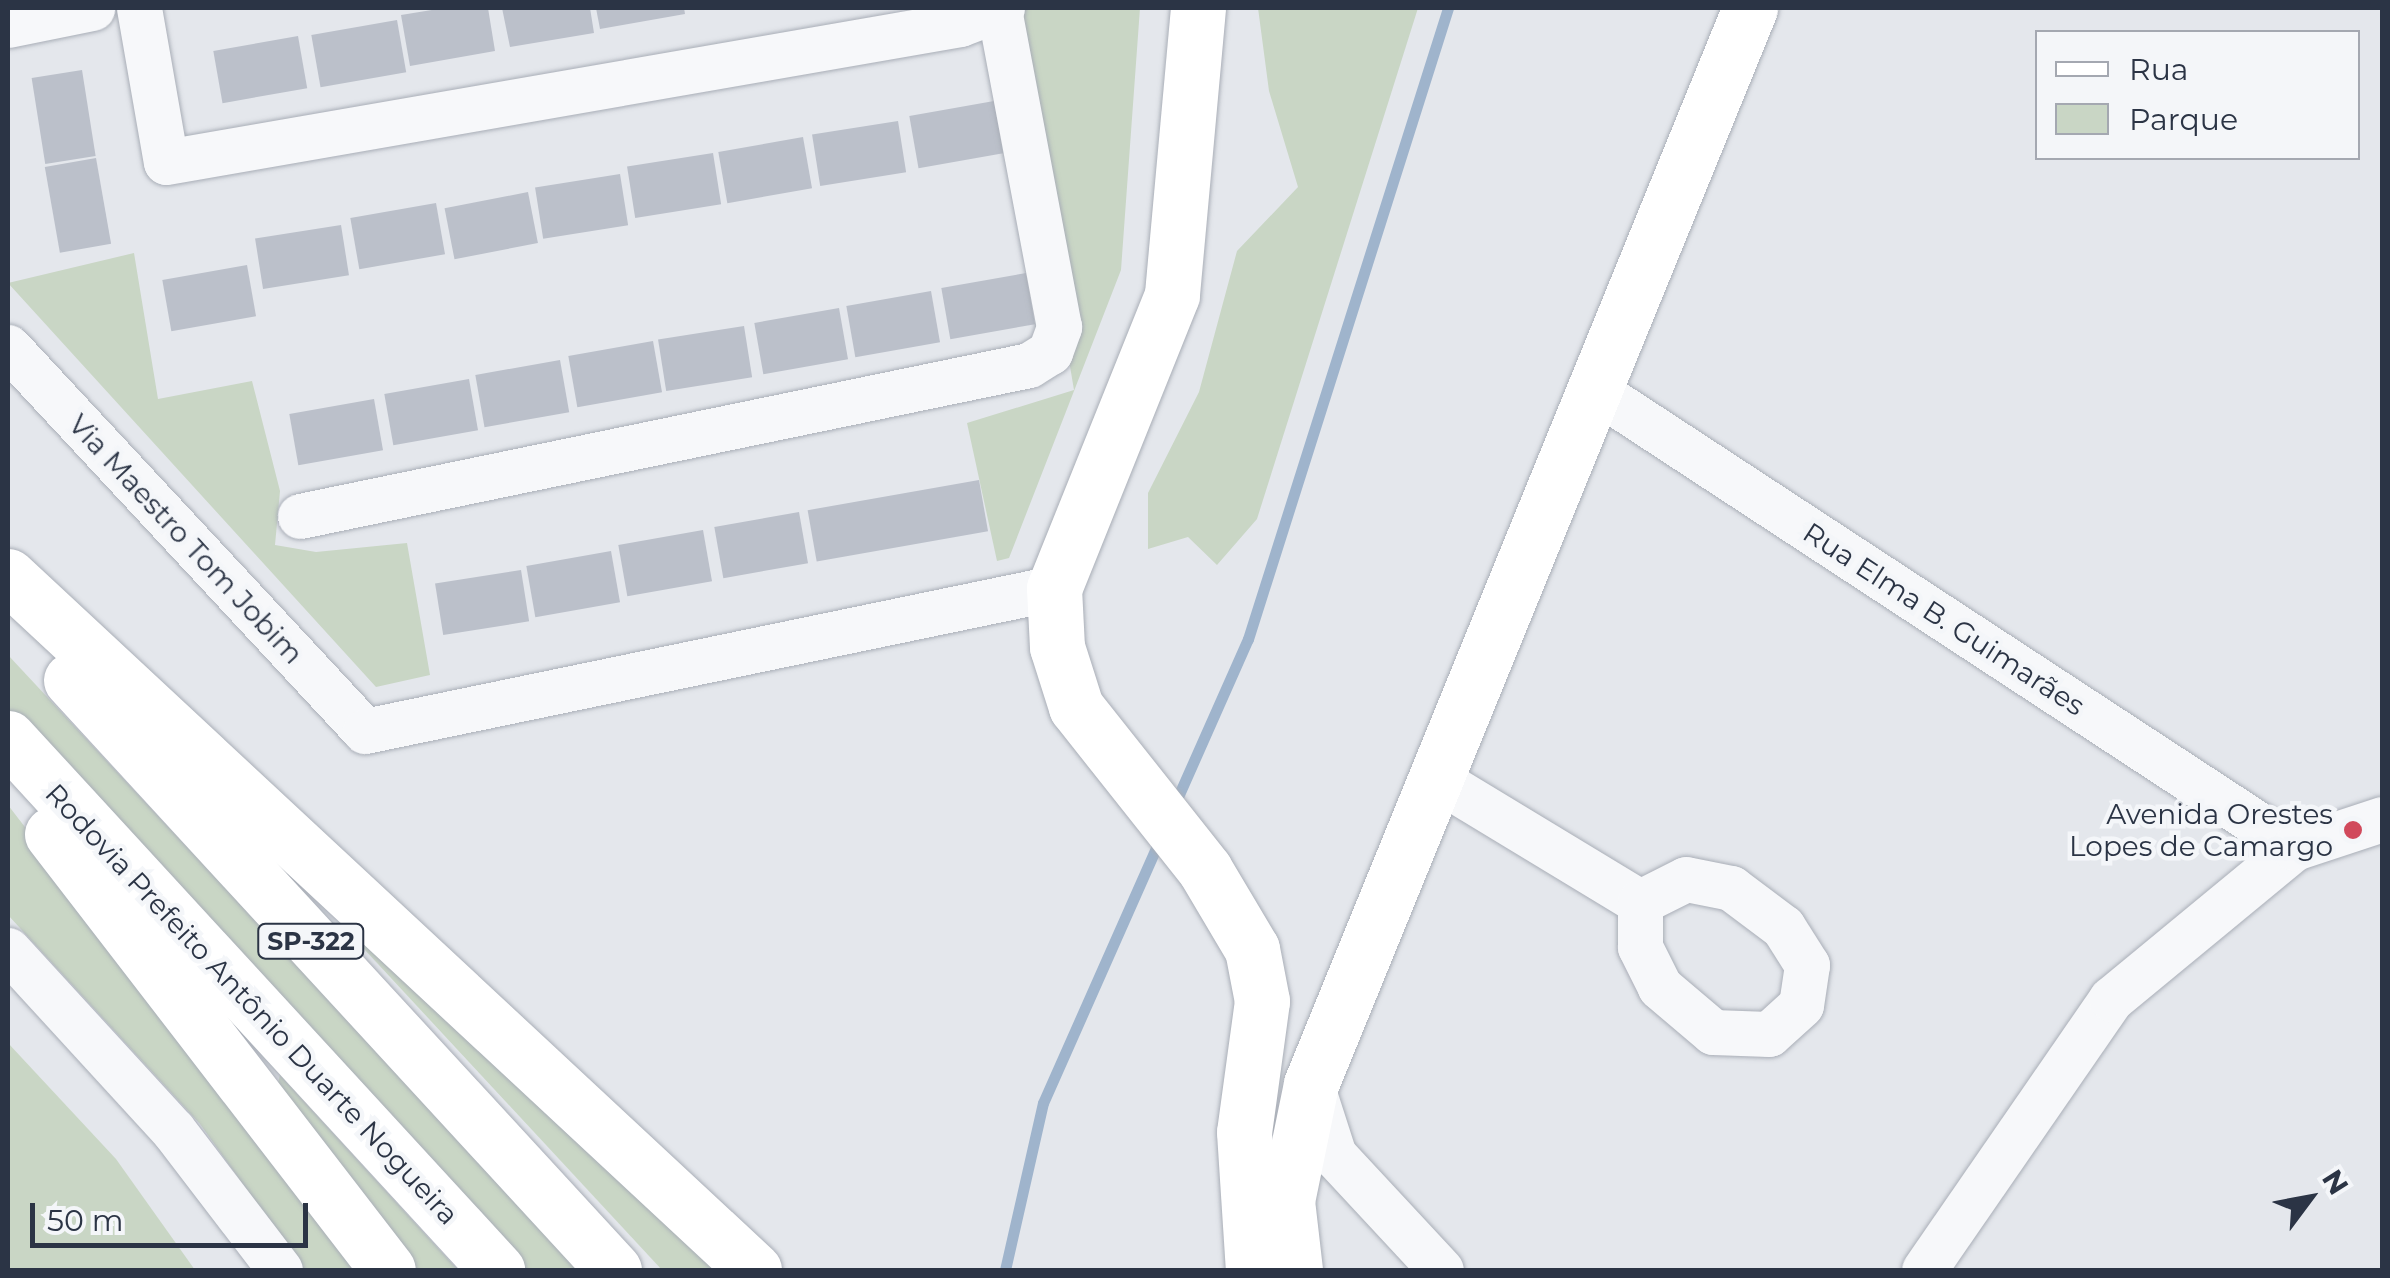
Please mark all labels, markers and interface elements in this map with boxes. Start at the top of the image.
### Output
legend [2035,30,2360,160]
text: Rua [2129,51,2189,88]
text: Parque [2129,101,2238,138]
street label: Via Maestro Tom Jobim [62,407,310,671]
street label: Rua Elma B. Guimarães [1797,515,2091,723]
street label: Rodovia Prefeito Antônio Duarte Nogueira [38,777,466,1231]
place label: Avenida Orestes Lopes de Camargo [2069,797,2333,863]
marker: Avenida Orestes Lopes de Camargo [2342,819,2364,841]
road number: SP-322 [256,921,366,961]
north arrow [2260,1148,2360,1248]
text: N [2315,1164,2356,1201]
scale bar [35,1183,312,1245]
text: 50 m [47,1202,124,1239]

